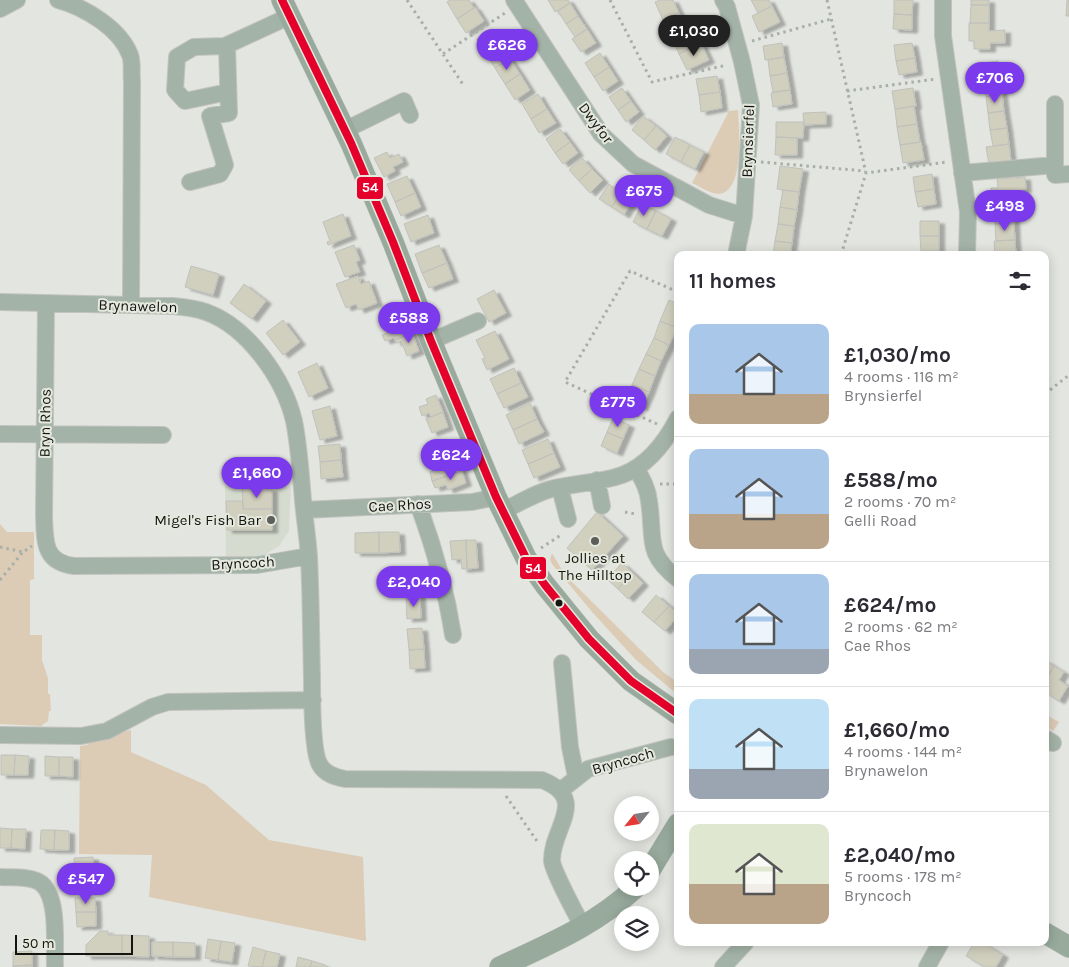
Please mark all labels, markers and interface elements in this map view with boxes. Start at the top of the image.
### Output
pin: £1,030 [653,15,735,57]
text: £1,030 [669,21,719,40]
pin: £626 [477,28,537,71]
text: £626 [488,35,526,54]
pin: £706 [965,62,1025,104]
text: £706 [976,68,1014,87]
street label: Dwyfor [575,99,618,147]
street label: Brynsierfel [738,104,758,178]
pin: £675 [614,174,674,217]
line badge: 54 [356,176,384,200]
text: 54 [362,179,379,196]
text: £675 [626,181,662,200]
pin: £498 [975,190,1035,232]
text: £498 [985,196,1025,215]
icon: filters [1006,267,1034,295]
text: 11 homes [689,269,776,293]
street label: Brynawelon [98,296,178,316]
pin: £588 [379,302,439,344]
text: £588 [389,308,429,327]
text: £1,030/mo [844,343,951,367]
icon: home [729,344,789,404]
text: 4 rooms · 116 m² [844,367,959,386]
pin: £775 [588,386,648,428]
text: Brynsierfel [844,386,922,405]
street label: Bryn Rhos [35,389,55,457]
text: £775 [601,392,635,411]
pin: £624 [421,438,481,481]
text: £624 [432,445,470,464]
pin: £1,660 [216,456,298,499]
text: £1,660 [233,463,281,482]
text: £588/mo [844,468,938,492]
icon: home [729,469,789,529]
text: 2 rooms · 70 m² [844,492,956,511]
street label: Cae Rhos [368,494,432,516]
place label: Migel's Fish Bar [154,511,262,529]
text: Gelli Road [844,511,917,530]
marker: Migel's Fish Bar [265,514,277,526]
marker: Jollies at The Hilltop [589,535,601,547]
place label: Jollies at The Hilltop [558,549,632,584]
street label: Bryncoch [211,552,275,574]
line badge: 54 [519,556,547,580]
text: 54 [525,560,542,577]
pin: £2,040 [373,566,455,608]
text: £2,040 [387,572,441,591]
text: £624/mo [844,593,936,617]
icon: home [729,594,789,654]
unlabelled marker [554,598,564,608]
text: 2 rooms · 62 m² [844,617,958,636]
text: Cae Rhos [844,636,911,655]
text: £1,660/mo [844,718,950,742]
icon: home [729,719,789,779]
text: 4 rooms · 144 m² [844,742,962,761]
street label: Bryncoch [590,744,656,778]
text: Brynawelon [844,761,928,780]
north arrow [614,796,659,841]
map controls [614,796,659,951]
text: £2,040/mo [844,843,955,867]
icon: home [729,844,789,904]
button: locate [614,851,659,896]
pin: £547 [56,862,116,905]
text: 5 rooms · 178 m² [844,867,962,886]
text: £547 [68,869,104,888]
text: Bryncoch [844,886,912,905]
button: layers [614,906,659,951]
scale bar [15,932,132,955]
text: 50 m [22,935,55,952]

